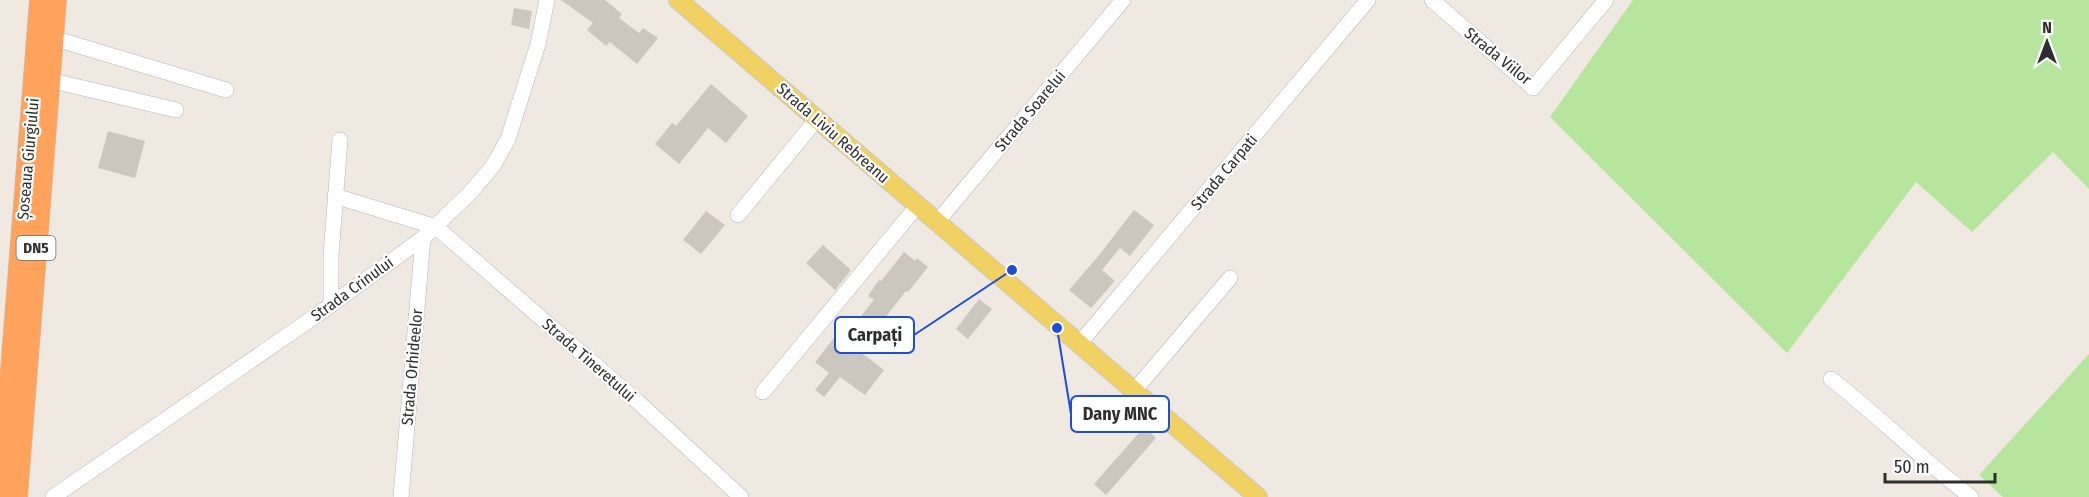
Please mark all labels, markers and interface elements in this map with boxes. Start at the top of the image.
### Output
north arrow [2017,12,2077,72]
text: N [2042,18,2052,37]
street label: Strada Viilor [1461,23,1536,89]
street label: Strada Soarelui [991,67,1069,155]
street label: Strada Liviu Rebreanu [773,79,893,187]
street label: Șoseaua Giurgiului [13,97,44,221]
street label: Strada Carpati [1187,130,1261,214]
road number: DN5 [16,236,56,260]
street label: Strada Crinului [307,253,397,325]
street label: Strada Orhideelor [397,308,427,426]
street label: Strada Tineretului [538,314,640,406]
callout: Carpați [835,317,914,353]
text: Carpați [848,324,902,347]
callout: Dany MNC [1071,396,1169,432]
text: Dany MNC [1083,403,1158,425]
scale bar [1885,446,1994,484]
text: 50 m [1894,456,1930,478]

